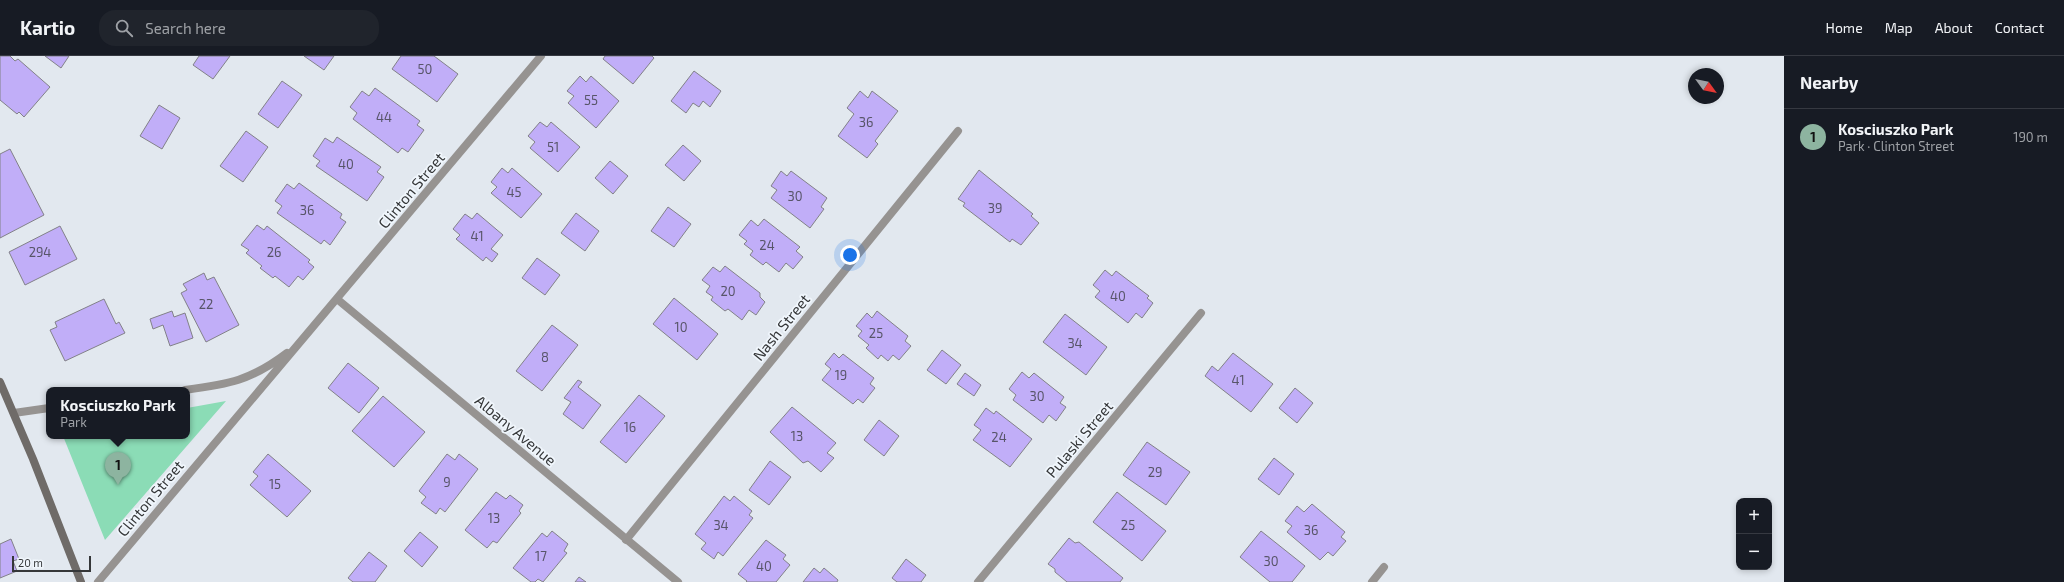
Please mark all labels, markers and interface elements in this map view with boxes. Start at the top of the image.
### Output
search box [99,10,379,46]
text: Kartio [20,16,75,39]
icon: search [113,17,135,39]
text: Search here [145,19,226,37]
text: Home [1826,19,1863,36]
text: Map [1885,19,1913,36]
text: About [1935,19,1973,36]
text: Contact [1995,19,2044,36]
house number: 50 [418,61,432,77]
north arrow [1688,68,1724,104]
text: Nearby [1800,72,1858,92]
house number: 55 [584,92,598,108]
house number: 44 [376,109,392,125]
house number: 36 [859,114,873,130]
text: Kosciuszko Park [1838,120,1953,138]
text: 1 [1810,129,1816,145]
text: 190 m [2013,129,2048,145]
text: Park · Clinton Street [1838,138,1954,154]
house number: 51 [547,139,559,155]
street label: Clinton Street [374,148,448,232]
house number: 40 [338,156,354,172]
house number: 45 [507,184,522,200]
house number: 30 [787,188,803,204]
house number: 39 [988,200,1002,216]
house number: 36 [300,202,314,218]
house number: 41 [470,228,484,244]
house number: 24 [759,237,775,253]
house number: 294 [29,244,51,260]
house number: 26 [267,244,281,260]
your location [840,245,860,265]
house number: 20 [720,283,736,299]
house number: 40 [1110,288,1126,304]
street label: Nash Street [749,290,813,364]
house number: 22 [199,296,213,312]
house number: 10 [674,319,688,335]
house number: 25 [869,325,883,341]
house number: 34 [1067,335,1083,351]
house number: 8 [541,349,549,365]
house number: 19 [835,367,847,383]
house number: 41 [1231,372,1245,388]
popup [46,387,190,439]
house number: 30 [1029,388,1045,404]
street label: Albany Avenue [472,391,560,469]
text: Kosciuszko Park [60,396,176,414]
street label: Pulaski Street [1042,397,1116,481]
text: Park [60,414,87,430]
house number: 16 [624,419,636,435]
house number: 13 [791,428,803,444]
house number: 24 [991,429,1007,445]
pin: 1 [105,452,131,485]
street label: Clinton Street [113,456,187,540]
house number: 29 [1148,464,1162,480]
house number: 9 [443,474,451,490]
house number: 15 [269,476,281,492]
map controls [1736,498,1772,570]
button: + [1736,498,1772,534]
house number: 13 [488,510,500,526]
house number: 34 [713,517,729,533]
house number: 25 [1121,517,1135,533]
house number: 36 [1304,522,1318,538]
button: − [1736,534,1772,570]
house number: 17 [535,548,547,564]
house number: 30 [1263,553,1279,569]
scale bar [12,554,91,573]
text: 20 m [18,556,43,569]
house number: 40 [756,558,772,574]

